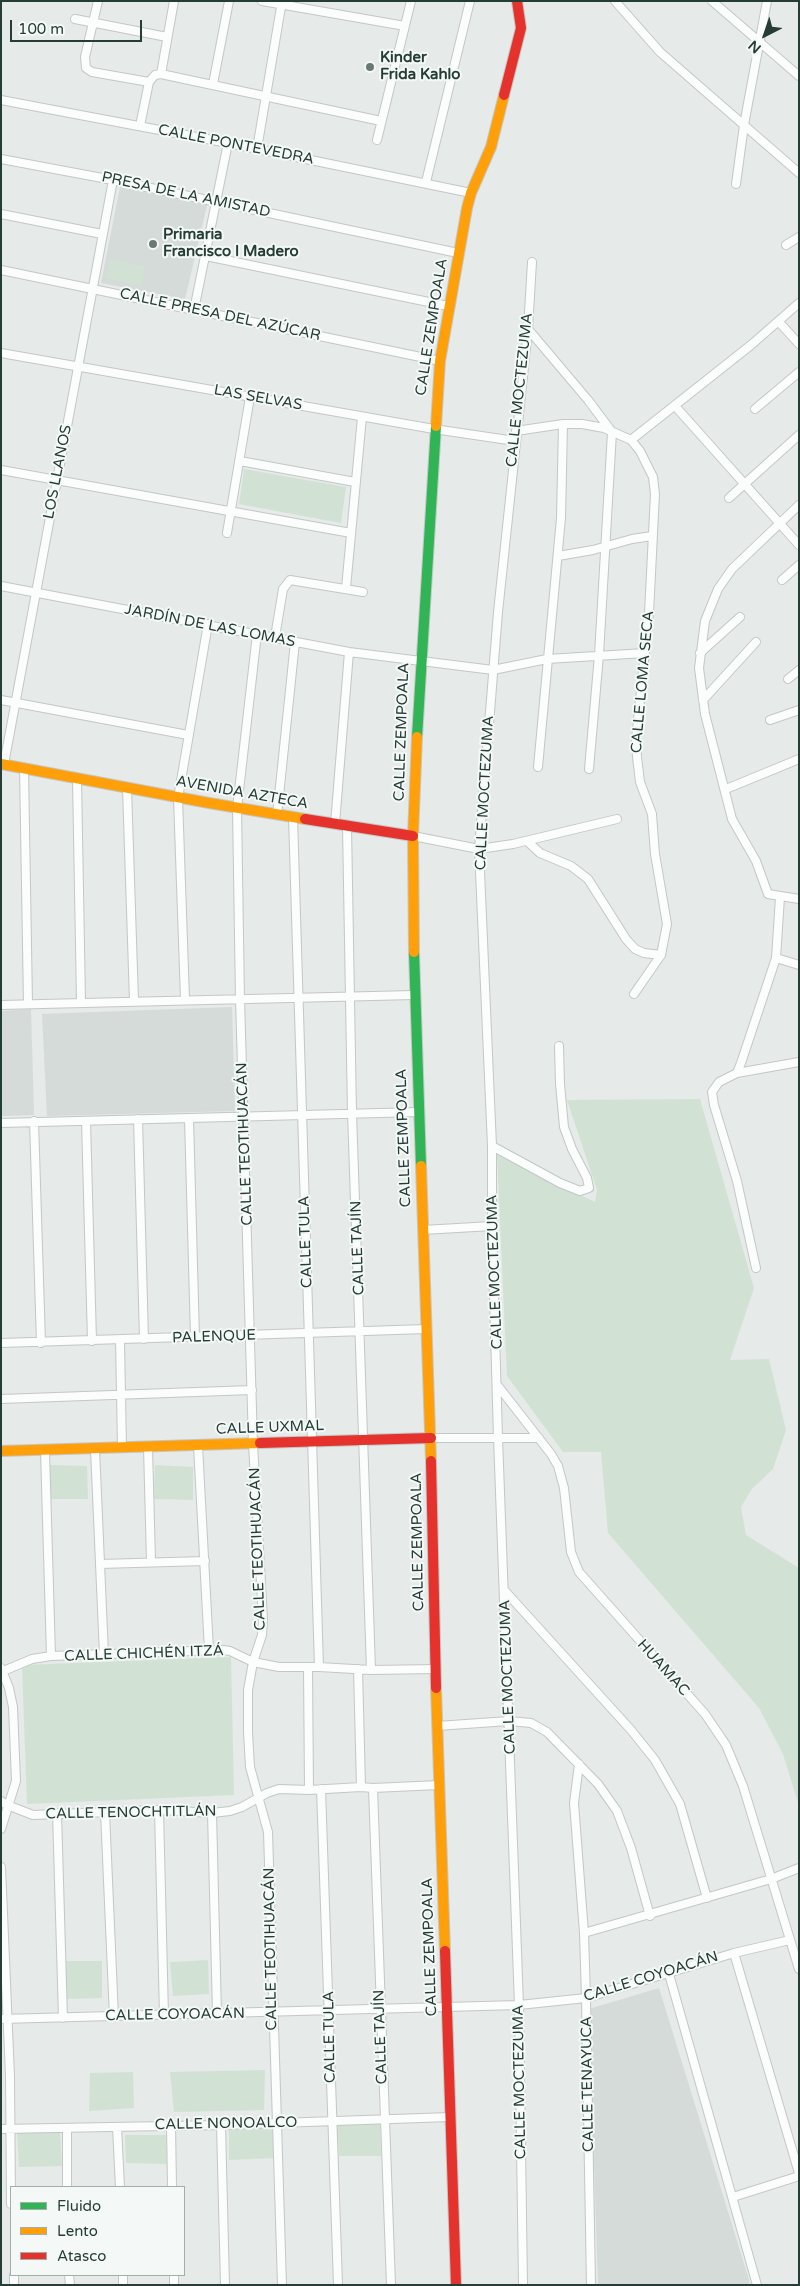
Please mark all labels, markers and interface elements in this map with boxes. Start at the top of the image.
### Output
scale bar [12,10,145,42]
north arrow [740,10,790,60]
text: 100 m [18,20,64,38]
text: N [745,37,765,57]
place label: Kinder Frida Kahlo [380,49,460,84]
marker: Kinder Frida Kahlo [364,61,376,73]
street label: CALLE PONTEVEDRA [156,121,316,169]
street label: PRESA DE LA AMISTAD [100,168,272,222]
place label: Primaria Francisco I Madero [163,226,299,261]
marker: Primaria Francisco I Madero [147,238,159,250]
street label: CALLE ZEMPOALA [412,257,452,397]
street label: CALLE PRESA DEL AZÚCAR [118,285,322,345]
street label: CALLE MOCTEZUMA [503,312,537,468]
street label: LAS SELVAS [212,381,304,415]
street label: LOS LLANOS [40,423,76,521]
street label: JARDÍN DE LAS LOMAS [123,601,297,651]
street label: CALLE LOMA SECA [628,610,658,754]
street label: CALLE ZEMPOALA [391,662,413,802]
street label: CALLE MOCTEZUMA [472,715,498,871]
street label: AVENIDA AZTECA [174,773,310,813]
street label: CALLE TEOTIHUACÁN [233,1062,257,1226]
street label: CALLE ZEMPOALA [393,1068,415,1208]
street label: CALLE MOCTEZUMA [483,1194,507,1350]
street label: CALLE TULA [295,1196,317,1288]
street label: CALLE TAJÍN [347,1200,369,1296]
street label: PALENQUE [172,1327,256,1347]
street label: CALLE UXMAL [216,1417,324,1439]
street label: CALLE TEOTIHUACÁN [246,1467,270,1631]
street label: CALLE ZEMPOALA [408,1472,428,1612]
street label: CALLE MOCTEZUMA [496,1599,520,1755]
street label: HUAMAC [633,1636,693,1700]
street label: CALLE CHICHÉN ITZÁ [64,1642,224,1666]
street label: CALLE TENOCHTITLÁN [45,1803,217,1823]
street label: CALLE TEOTIHUACÁN [261,1867,281,2031]
street label: CALLE ZEMPOALA [419,1877,441,2017]
street label: CALLE COYOACÁN [581,1948,721,2006]
street label: CALLE TAJÍN [370,1989,392,2085]
street label: CALLE TULA [320,1991,340,2083]
street label: CALLE MOCTEZUMA [510,2004,530,2160]
street label: CALLE COYOACÁN [105,2005,245,2025]
street label: CALLE TENAYUCA [578,2016,598,2152]
street label: CALLE NONOALCO [154,2114,298,2134]
legend [10,2186,185,2276]
text: Fluido [57,2197,101,2215]
text: Lento [57,2222,98,2240]
text: Atasco [57,2247,106,2265]

